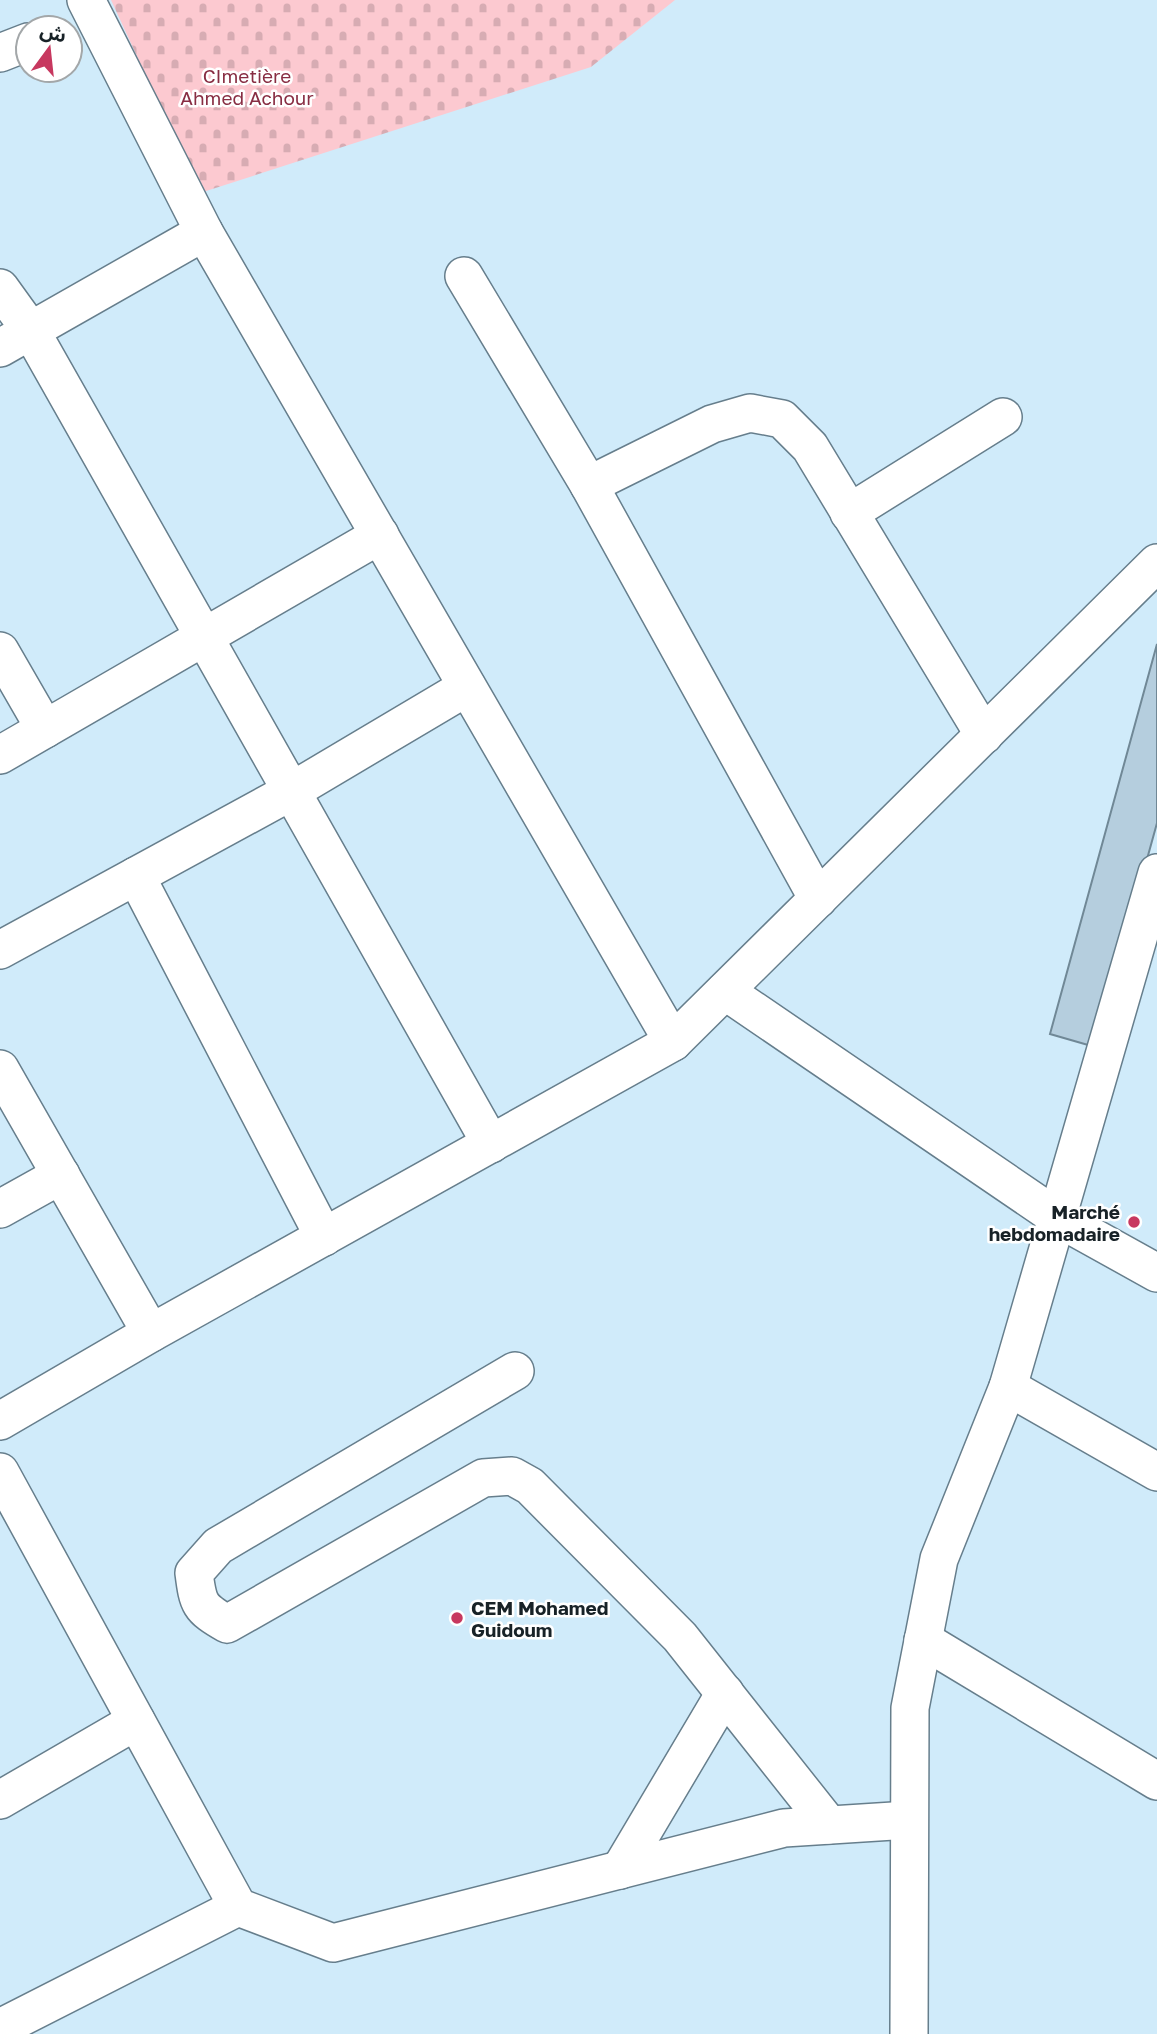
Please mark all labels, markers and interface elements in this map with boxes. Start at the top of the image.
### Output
north arrow [14,14,84,84]
text: ش [38,18,69,47]
park label: CImetière Ahmed Achour [180,64,314,109]
place label: Marché hebdomadaire [989,1200,1120,1245]
marker: Marché hebdomadaire [1126,1214,1142,1230]
place label: CEM Mohamed Guidoum [471,1596,608,1641]
marker: CEM Mohamed Guidoum [449,1610,465,1626]

